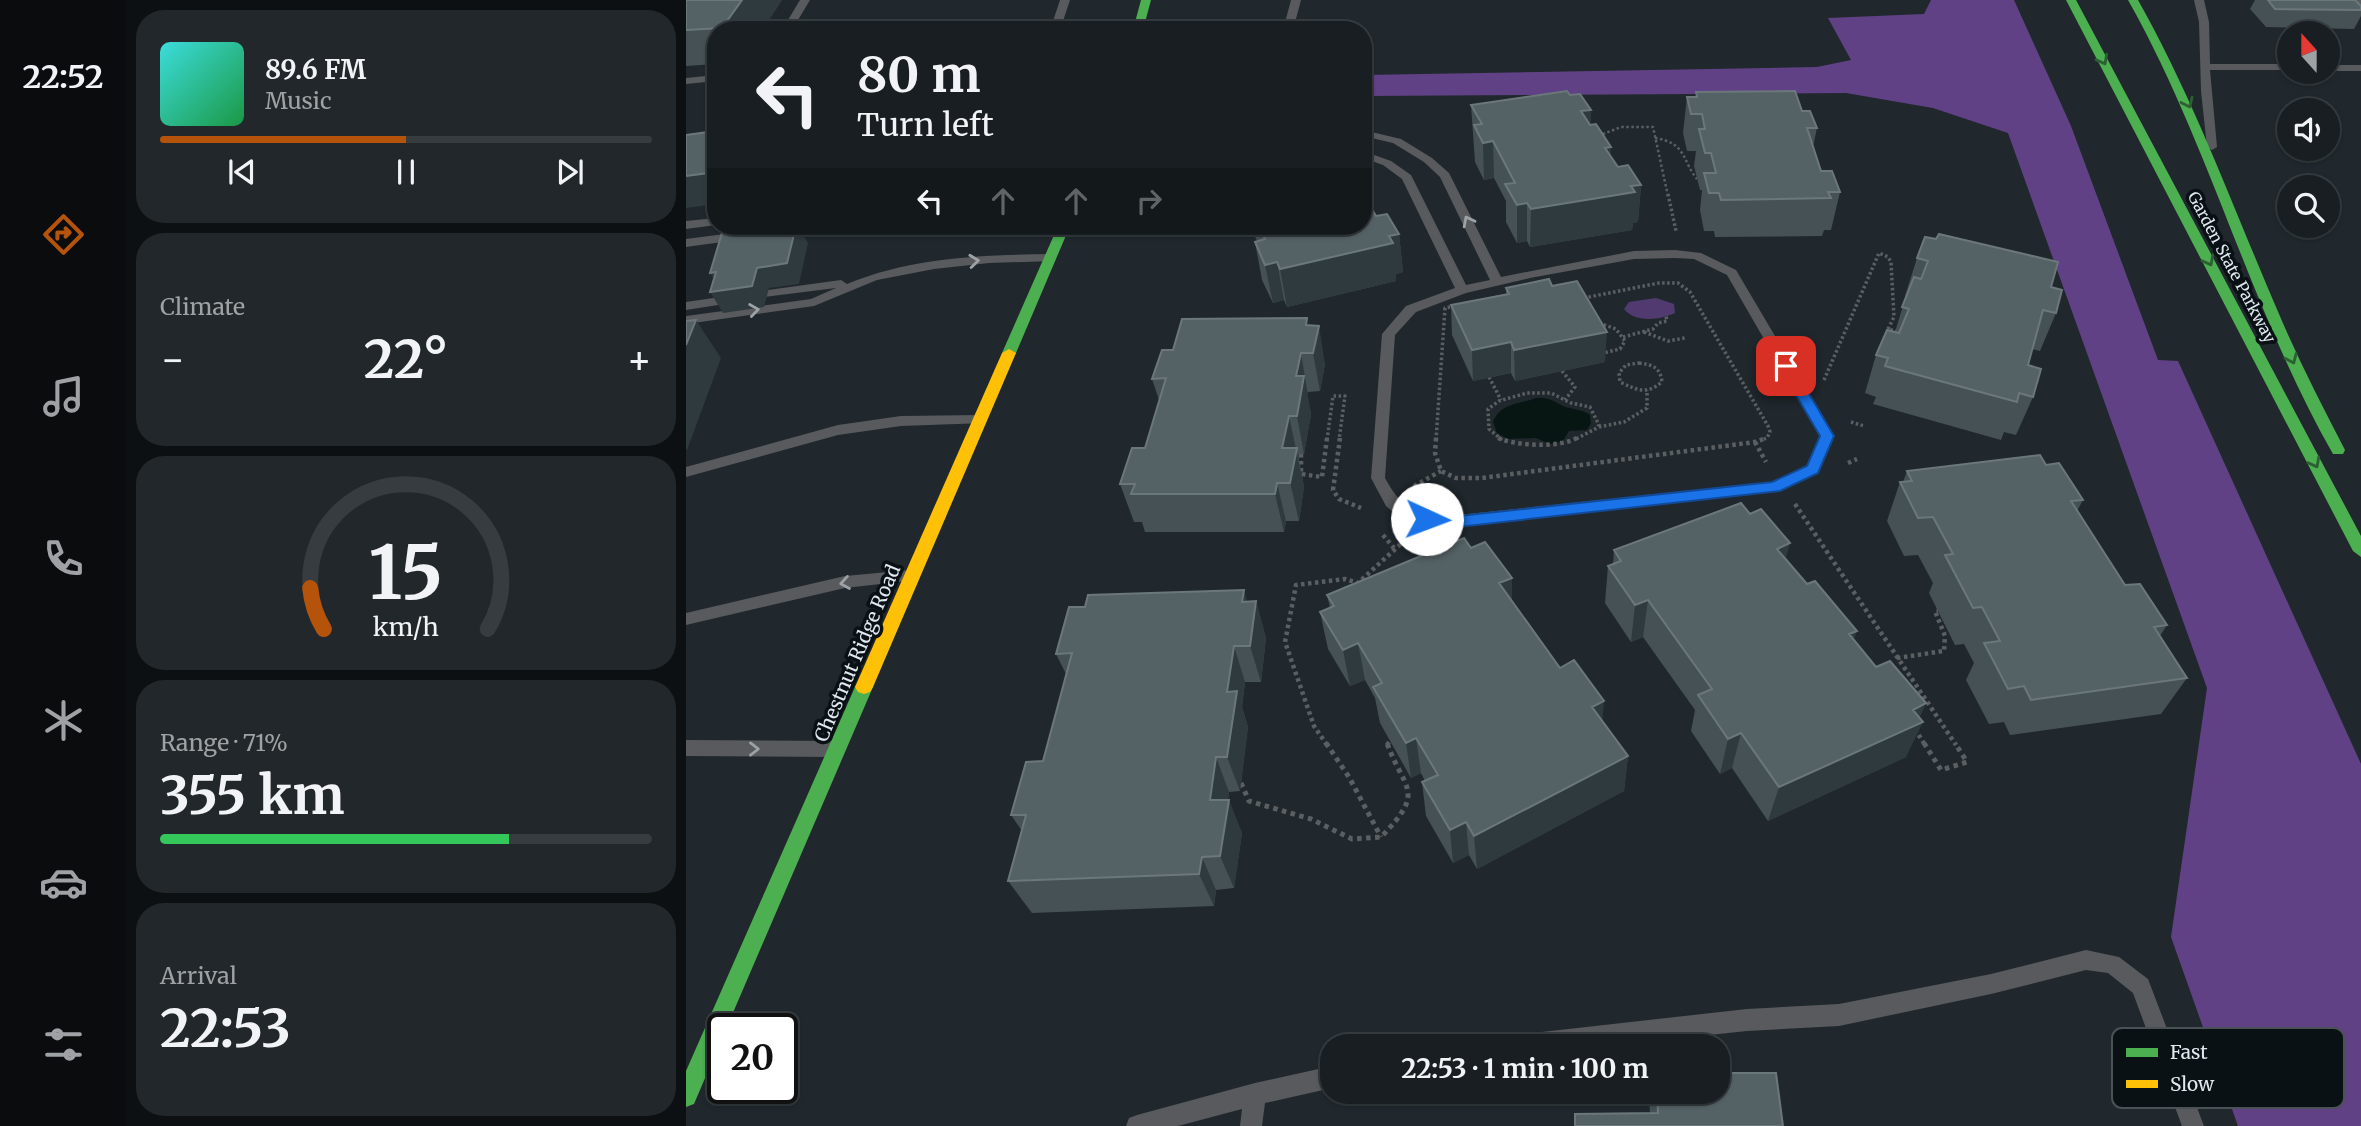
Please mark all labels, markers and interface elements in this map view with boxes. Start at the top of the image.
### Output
north arrow [2277,21,2340,84]
map controls [2277,21,2340,238]
text: 80 m [857,44,980,105]
icon: left [742,49,833,140]
text: 89.6 FM [265,53,366,86]
one-way arrow [2095,53,2109,65]
text: 22:52 [22,57,104,97]
text: Music [265,86,332,115]
one-way arrow [2180,96,2194,109]
button: sound [2277,98,2340,161]
text: Turn left [857,105,994,145]
icon: previous [223,153,261,191]
icon: pause [387,153,425,191]
icon: next [551,153,589,191]
button: search [2277,175,2340,238]
icon: left [911,182,949,220]
icon: ahead [984,182,1022,220]
icon: ahead [1057,182,1095,220]
icon: right [1130,182,1168,220]
street label: Garden State Parkway [2184,188,2281,347]
icon: directions [39,210,88,259]
one-way arrow [1462,216,1476,228]
one-way arrow [968,253,980,268]
one-way arrow [2201,254,2215,267]
text: Climate [160,292,245,321]
one-way arrow [748,303,759,318]
text: 22° [364,327,448,392]
text: − [160,336,185,383]
text: + [627,336,652,383]
pin [1756,336,1816,396]
icon: arrive [1767,347,1805,385]
one-way arrow [2284,352,2298,365]
icon: music [39,372,88,421]
one-way arrow [2307,456,2320,468]
position arrow [1390,482,1464,556]
text: 15 [369,527,443,619]
icon: phone [39,534,88,583]
street label: Chestnut Ridge Road [809,561,905,745]
one-way arrow [839,575,851,590]
text: km/h [373,611,439,643]
icon: climate [39,696,88,745]
text: Range · 71% [160,728,288,757]
one-way arrow [749,741,760,757]
text: 355 km [160,763,344,828]
icon: car [39,858,88,907]
text: Arrival [160,961,237,990]
text: 22:53 [160,996,291,1061]
speed limit sign: 20 [707,1013,798,1104]
icon: filters [39,1020,88,1069]
legend [2112,1028,2344,1108]
text: Fast [2170,1040,2208,1064]
text: 22:53 · 1 min · 100 m [1401,1052,1649,1085]
text: Slow [2170,1072,2215,1096]

